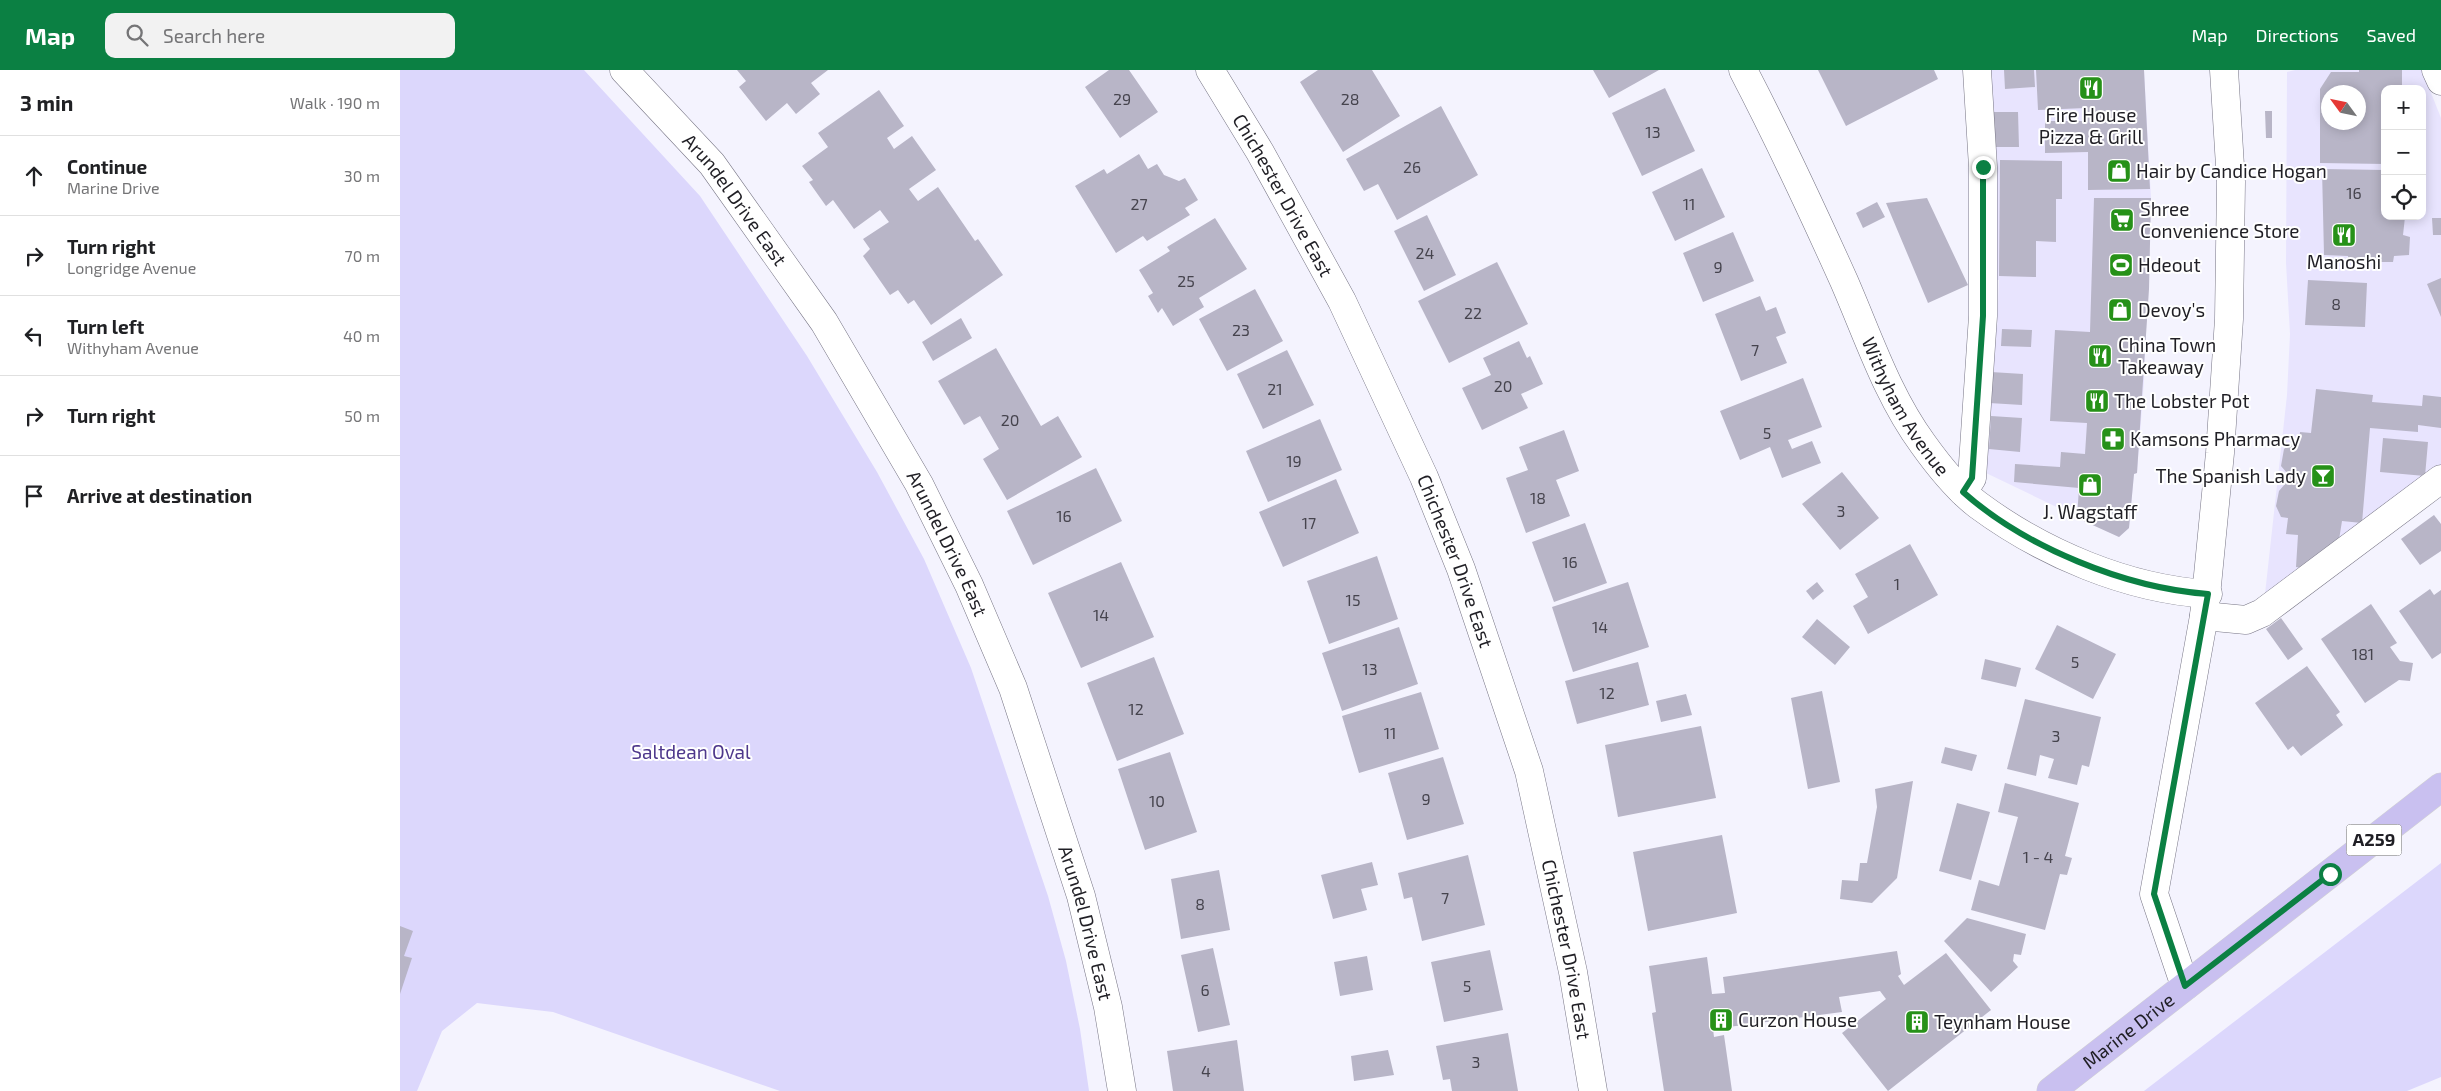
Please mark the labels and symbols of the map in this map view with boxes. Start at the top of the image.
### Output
restaurant icon: Fire House Pizza & Grill [2078,75,2104,101]
north arrow [2321,85,2366,130]
house number: 29 [1113,89,1131,108]
house number: 28 [1341,89,1359,108]
place label: Fire House Pizza & Grill [2039,103,2144,148]
street label: Chichester Drive East [1228,109,1338,280]
house number: 13 [1645,122,1661,141]
street label: Arundel Drive East [678,129,792,270]
route end [1972,156,1995,179]
house number: 26 [1403,157,1421,176]
shop icon: Hair by Candice Hogan [2106,158,2132,184]
place label: Hair by Candice Hogan [2136,159,2327,182]
house number: 16 [2346,183,2362,202]
house number: 27 [1130,194,1148,213]
house number: 11 [1683,194,1695,213]
place label: Shree Convenience Store [2140,197,2300,242]
supermarket icon: Shree Convenience Store [2109,207,2135,233]
restaurant icon: Manoshi [2331,222,2357,248]
house number: 24 [1416,243,1435,262]
place label: Manoshi [2307,250,2381,273]
sports icon: Hdeout [2108,252,2134,278]
place label: Hdeout [2138,253,2201,276]
house number: 9 [1713,257,1723,276]
house number: 25 [1177,271,1195,290]
house number: 8 [2331,294,2341,313]
shop icon: Devoy's [2107,297,2133,323]
place label: Devoy's [2138,298,2205,321]
house number: 22 [1464,303,1482,322]
house number: 23 [1232,320,1250,339]
street label: Withyham Avenue [1857,333,1955,480]
place label: China Town Takeaway [2118,333,2216,378]
house number: 7 [1751,340,1759,359]
restaurant icon: China Town Takeaway [2087,343,2113,369]
house number: 20 [1494,376,1512,395]
house number: 21 [1267,379,1283,398]
restaurant icon: The Lobster Pot [2084,388,2110,414]
place label: The Lobster Pot [2114,389,2250,412]
house number: 20 [1001,410,1019,429]
house number: 5 [1763,423,1771,442]
pharmacy icon: Kamsons Pharmacy [2100,426,2126,452]
place label: Kamsons Pharmacy [2130,427,2300,450]
house number: 19 [1286,451,1302,470]
bar icon: The Spanish Lady [2310,463,2336,489]
place label: The Spanish Lady [2156,464,2306,487]
street label: Arundel Drive East [903,466,993,619]
street label: Chichester Drive East [1413,471,1499,650]
shop icon: J. Wagstaff [2077,472,2103,498]
house number: 18 [1530,488,1546,507]
place label: J. Wagstaff [2043,500,2138,523]
house number: 3 [1837,501,1845,520]
house number: 16 [1056,506,1072,525]
house number: 17 [1302,513,1316,532]
house number: 16 [1562,552,1578,571]
house number: 1 [1894,574,1900,593]
house number: 15 [1346,590,1360,609]
house number: 14 [1093,605,1109,624]
house number: 14 [1592,617,1608,636]
house number: 181 [2352,644,2374,663]
house number: 5 [2071,652,2079,671]
house number: 13 [1362,659,1378,678]
house number: 12 [1599,683,1615,702]
house number: 12 [1128,699,1144,718]
house number: 11 [1384,723,1396,742]
house number: 3 [2052,726,2060,745]
park label: Saltdean Oval [631,740,751,763]
house number: 9 [1421,789,1431,808]
house number: 10 [1149,791,1165,810]
road number: A259 [2346,824,2402,856]
street label: Arundel Drive East [1054,842,1118,1002]
house number: 1 - 4 [2023,847,2053,866]
street label: Chichester Drive East [1538,857,1596,1041]
route start [2319,863,2342,886]
house number: 7 [1441,888,1449,907]
house number: 8 [1195,894,1205,913]
house number: 5 [1463,976,1471,995]
house number: 6 [1200,980,1210,999]
street label: Marine Drive [2077,987,2178,1073]
building icon: Curzon House [1708,1007,1734,1033]
place label: Curzon House [1738,1008,1857,1031]
building icon: Teynham House [1904,1009,1930,1035]
place label: Teynham House [1934,1010,2071,1033]
house number: 3 [1472,1052,1480,1071]
house number: 4 [1201,1061,1211,1080]

